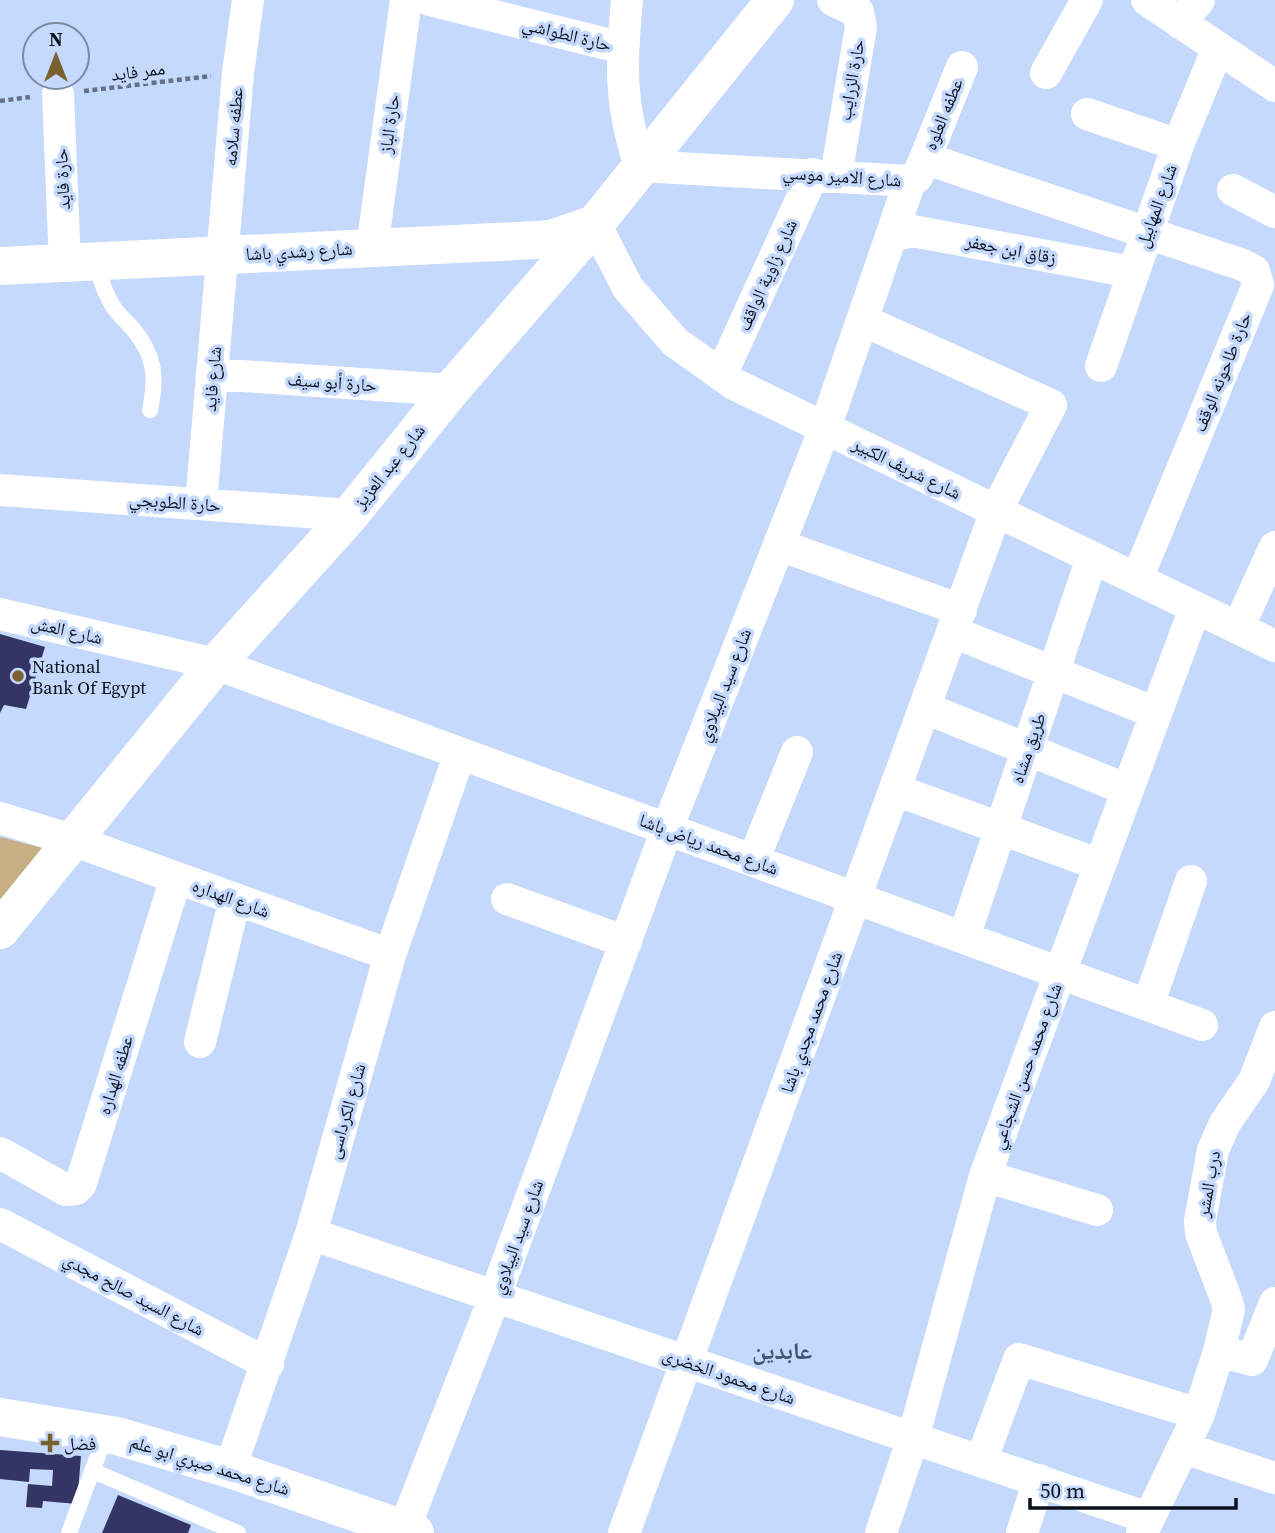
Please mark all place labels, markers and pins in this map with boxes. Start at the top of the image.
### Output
place label: National Bank Of Egypt [32,654,146,700]
marker: National Bank Of Egypt [10,668,26,684]
place label: فضل [64,1431,96,1456]
marker: فضل [42,1435,58,1451]

